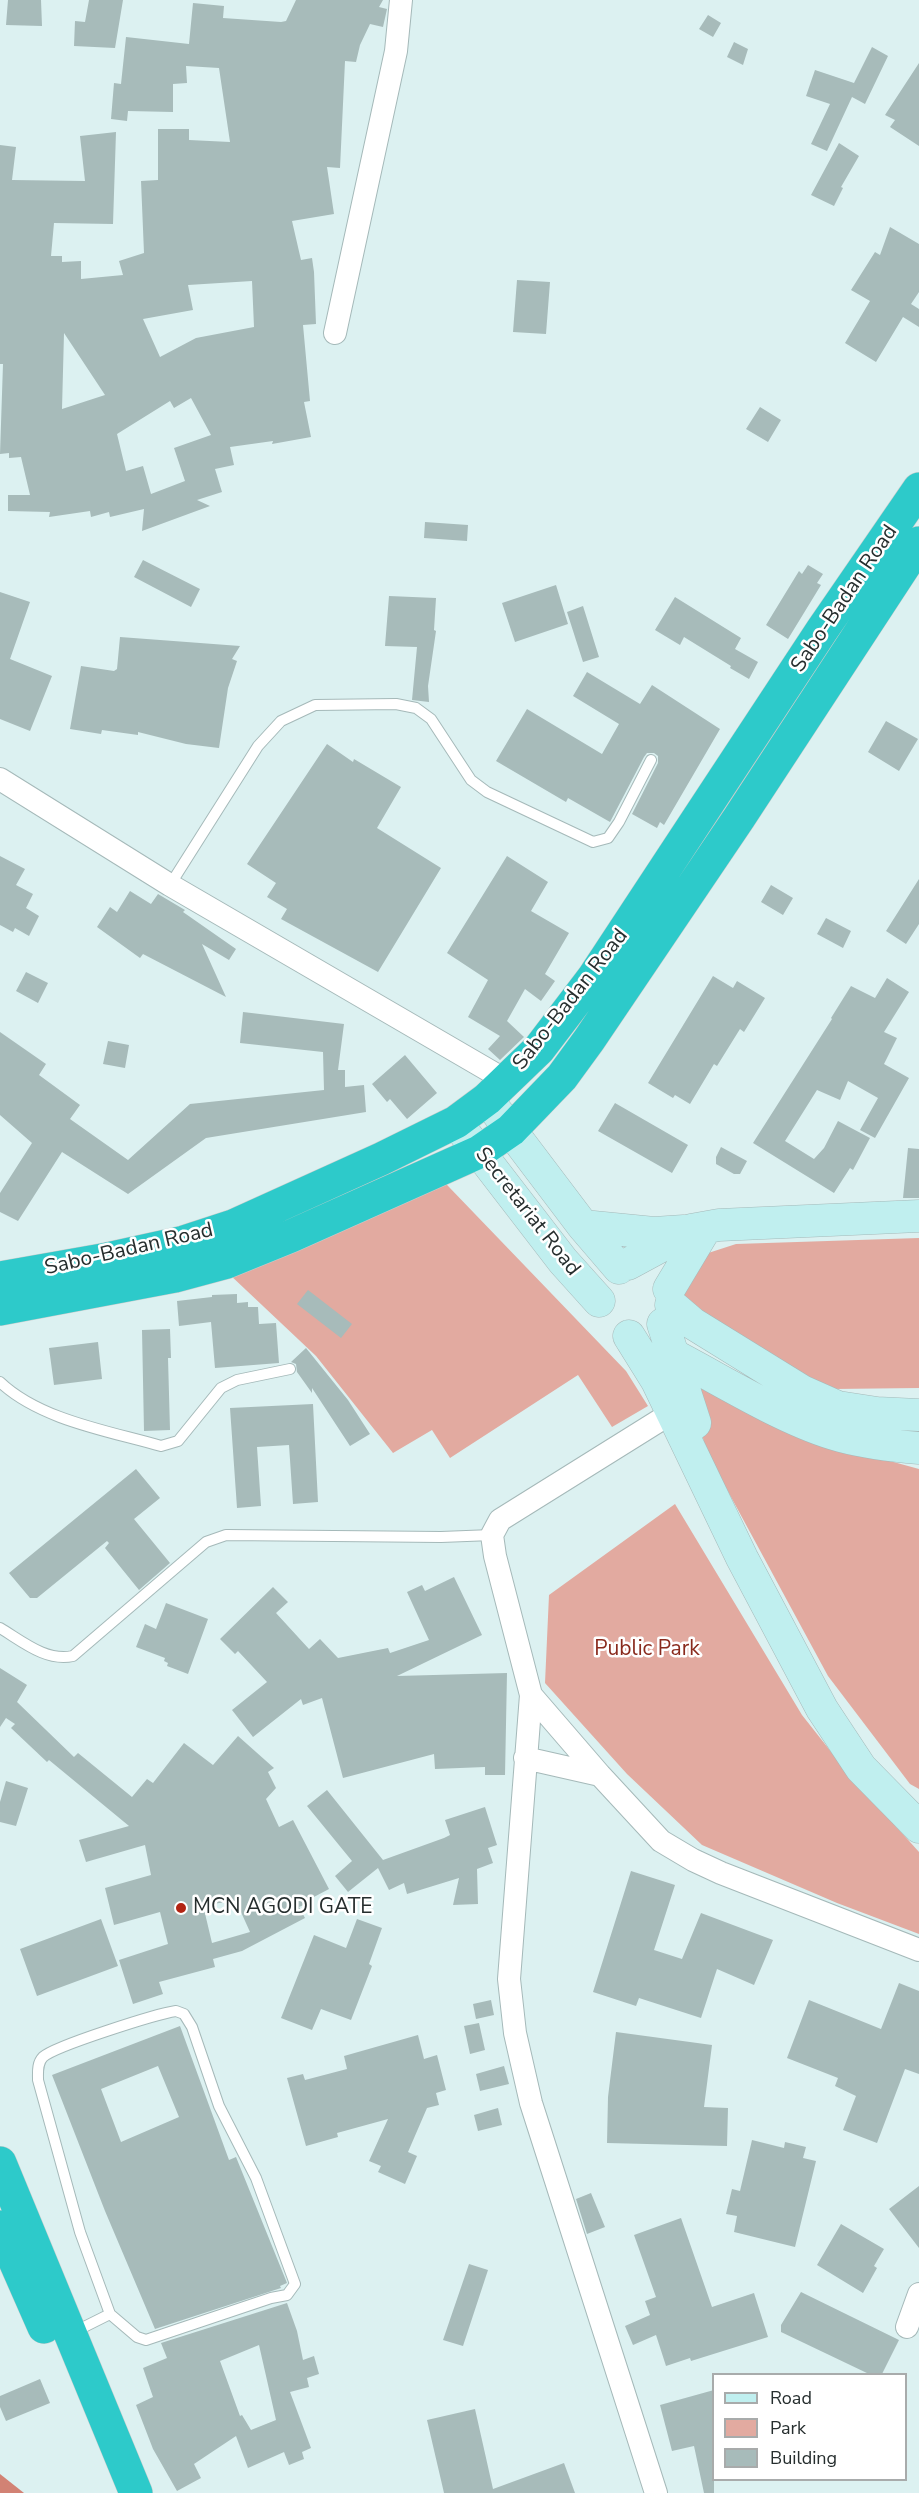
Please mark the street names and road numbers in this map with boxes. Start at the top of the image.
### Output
street label: Sabo-Badan Road [786,521,904,677]
street label: Sabo-Badan Road [508,924,634,1076]
street label: Secretariat Road [469,1143,585,1281]
street label: Sabo-Badan Road [42,1218,216,1282]

